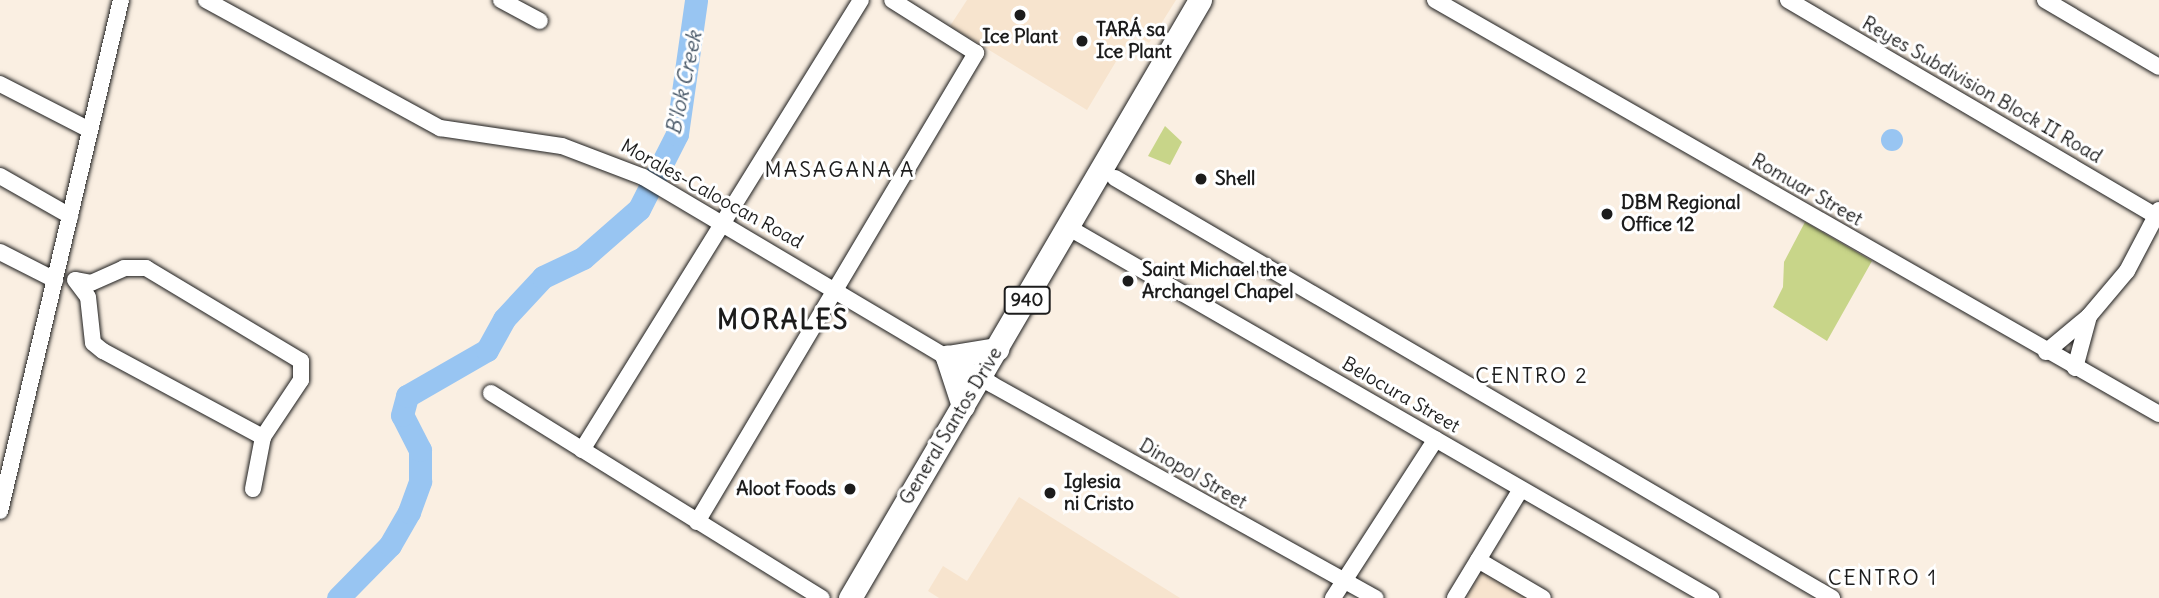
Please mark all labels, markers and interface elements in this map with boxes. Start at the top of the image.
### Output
marker: Ice Plant [1012,7,1028,23]
street label: Reyes Subdivision Block II Road [1858,12,2106,168]
place label: TARÁ sa Ice Plant [1096,19,1172,63]
place label: Ice Plant [982,26,1058,48]
water label: B'lok Creek [661,29,707,137]
marker: TARÁ sa Ice Plant [1074,33,1090,49]
street label: Morales-Caloocan Road [617,134,807,254]
street label: Romuar Street [1748,149,1866,231]
district label: MASAGANA A [766,157,914,183]
place label: Shell [1215,168,1255,190]
marker: Shell [1193,171,1209,187]
place label: DBM Regional Office 12 [1621,192,1740,236]
marker: DBM Regional Office 12 [1599,206,1615,222]
place label: Saint Michael the Archangel Chapel [1142,259,1294,303]
marker: Saint Michael the Archangel Chapel [1120,273,1136,289]
road number: 940 [1002,286,1052,314]
district label: MORALES [718,304,848,336]
street label: General Santos Drive [895,343,1007,509]
street label: Belocura Street [1338,352,1464,438]
district label: CENTRO 2 [1476,363,1588,389]
street label: Dinopol Street [1135,434,1251,514]
place label: Iglesia ni Cristo [1064,471,1134,515]
place label: Aloot Foods [736,478,836,500]
marker: Aloot Foods [842,481,858,497]
marker: Iglesia ni Cristo [1042,485,1058,501]
district label: CENTRO 1 [1829,565,1937,591]

